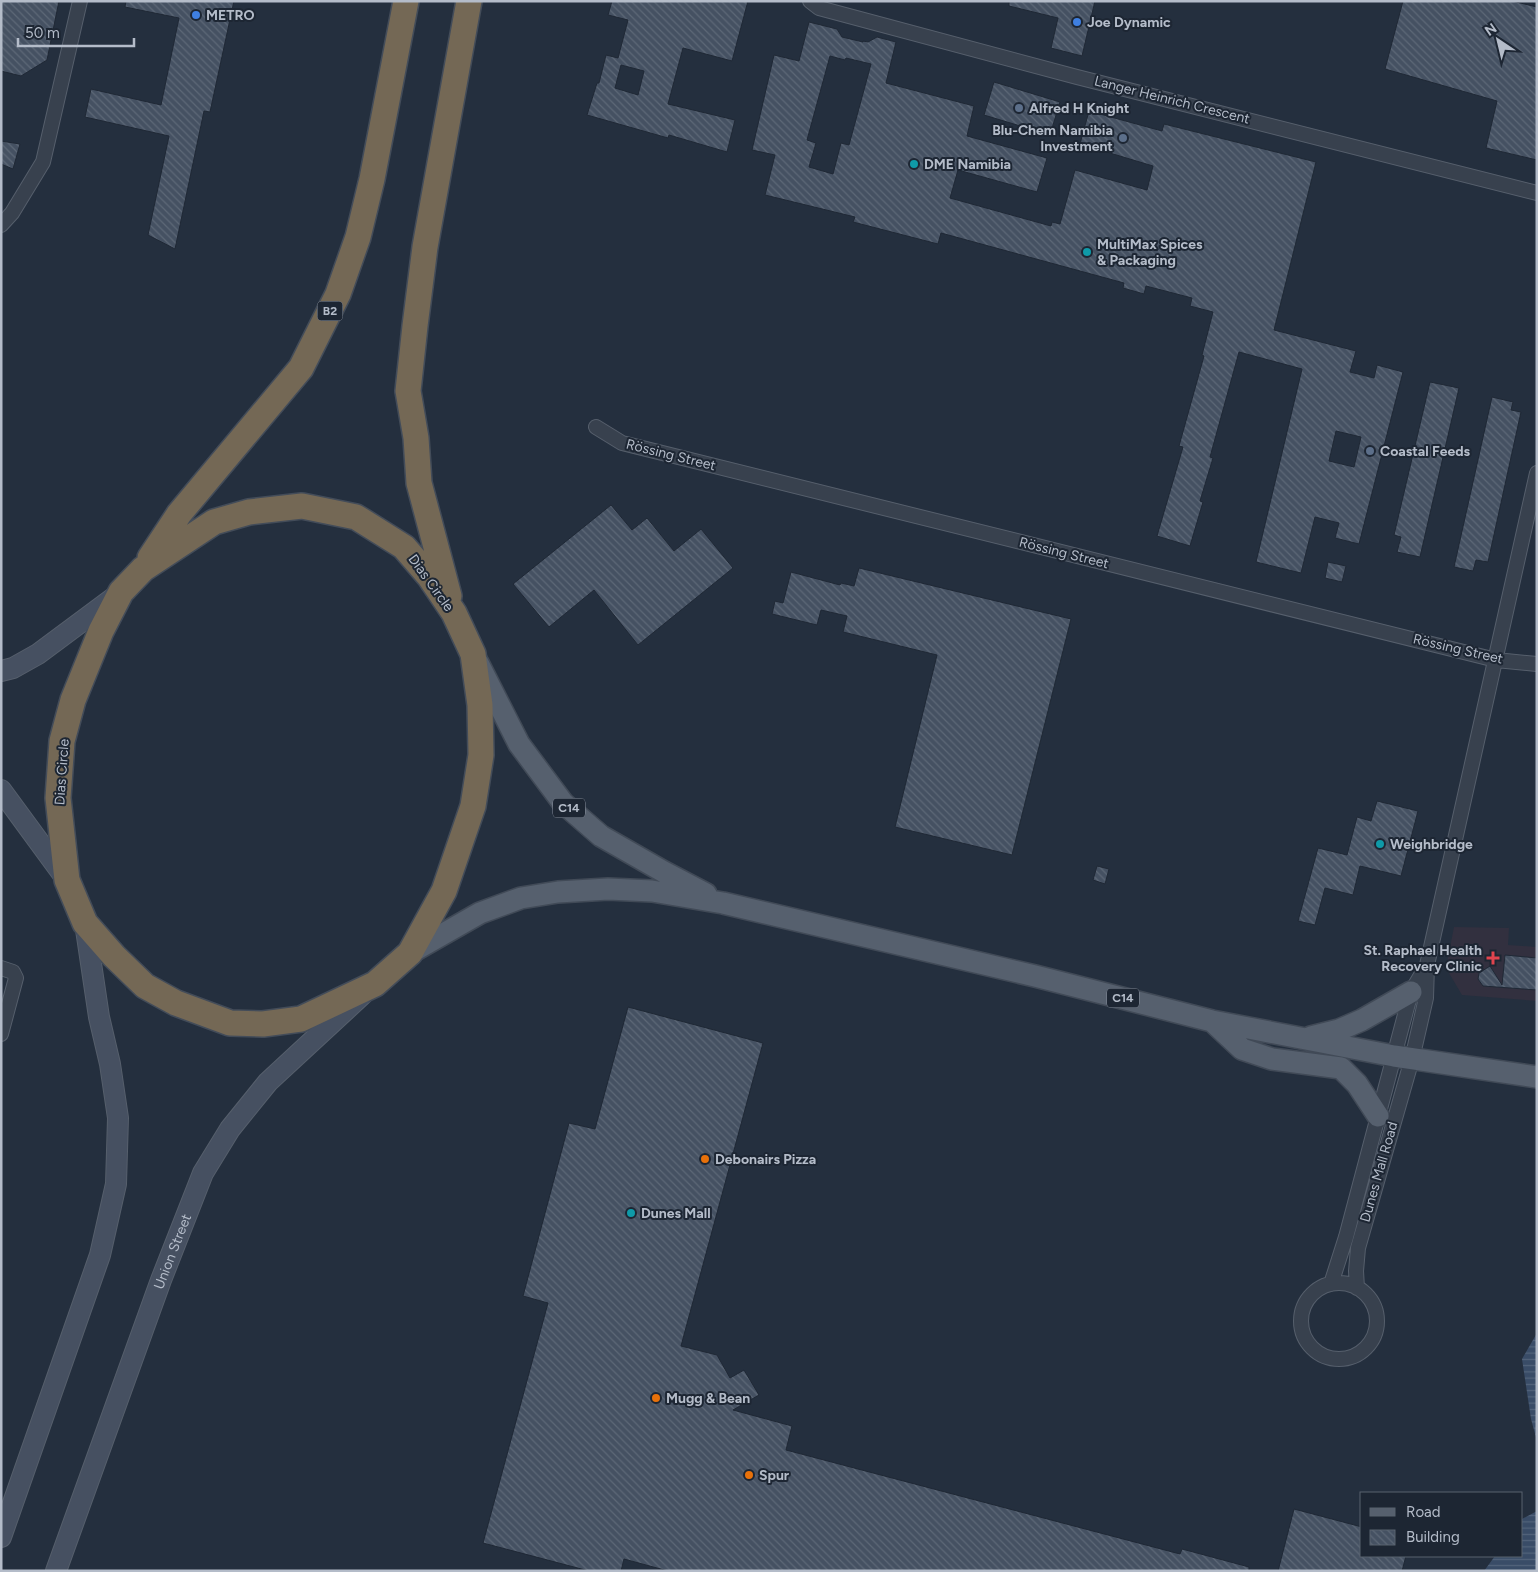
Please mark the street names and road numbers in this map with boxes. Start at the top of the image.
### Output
street label: Langer Heinrich Crescent [1092,72,1252,128]
road number: B2 [318,302,342,321]
street label: Rössing Street [624,436,718,474]
street label: Rössing Street [1017,534,1111,572]
street label: Dias Circle [405,551,458,615]
street label: Rössing Street [1411,630,1505,668]
street label: Dias Circle [51,738,73,806]
road number: C14 [553,798,585,818]
road number: C14 [1107,988,1139,1008]
street label: Dunes Mall Road [1357,1120,1401,1224]
street label: Union Street [150,1211,195,1292]

